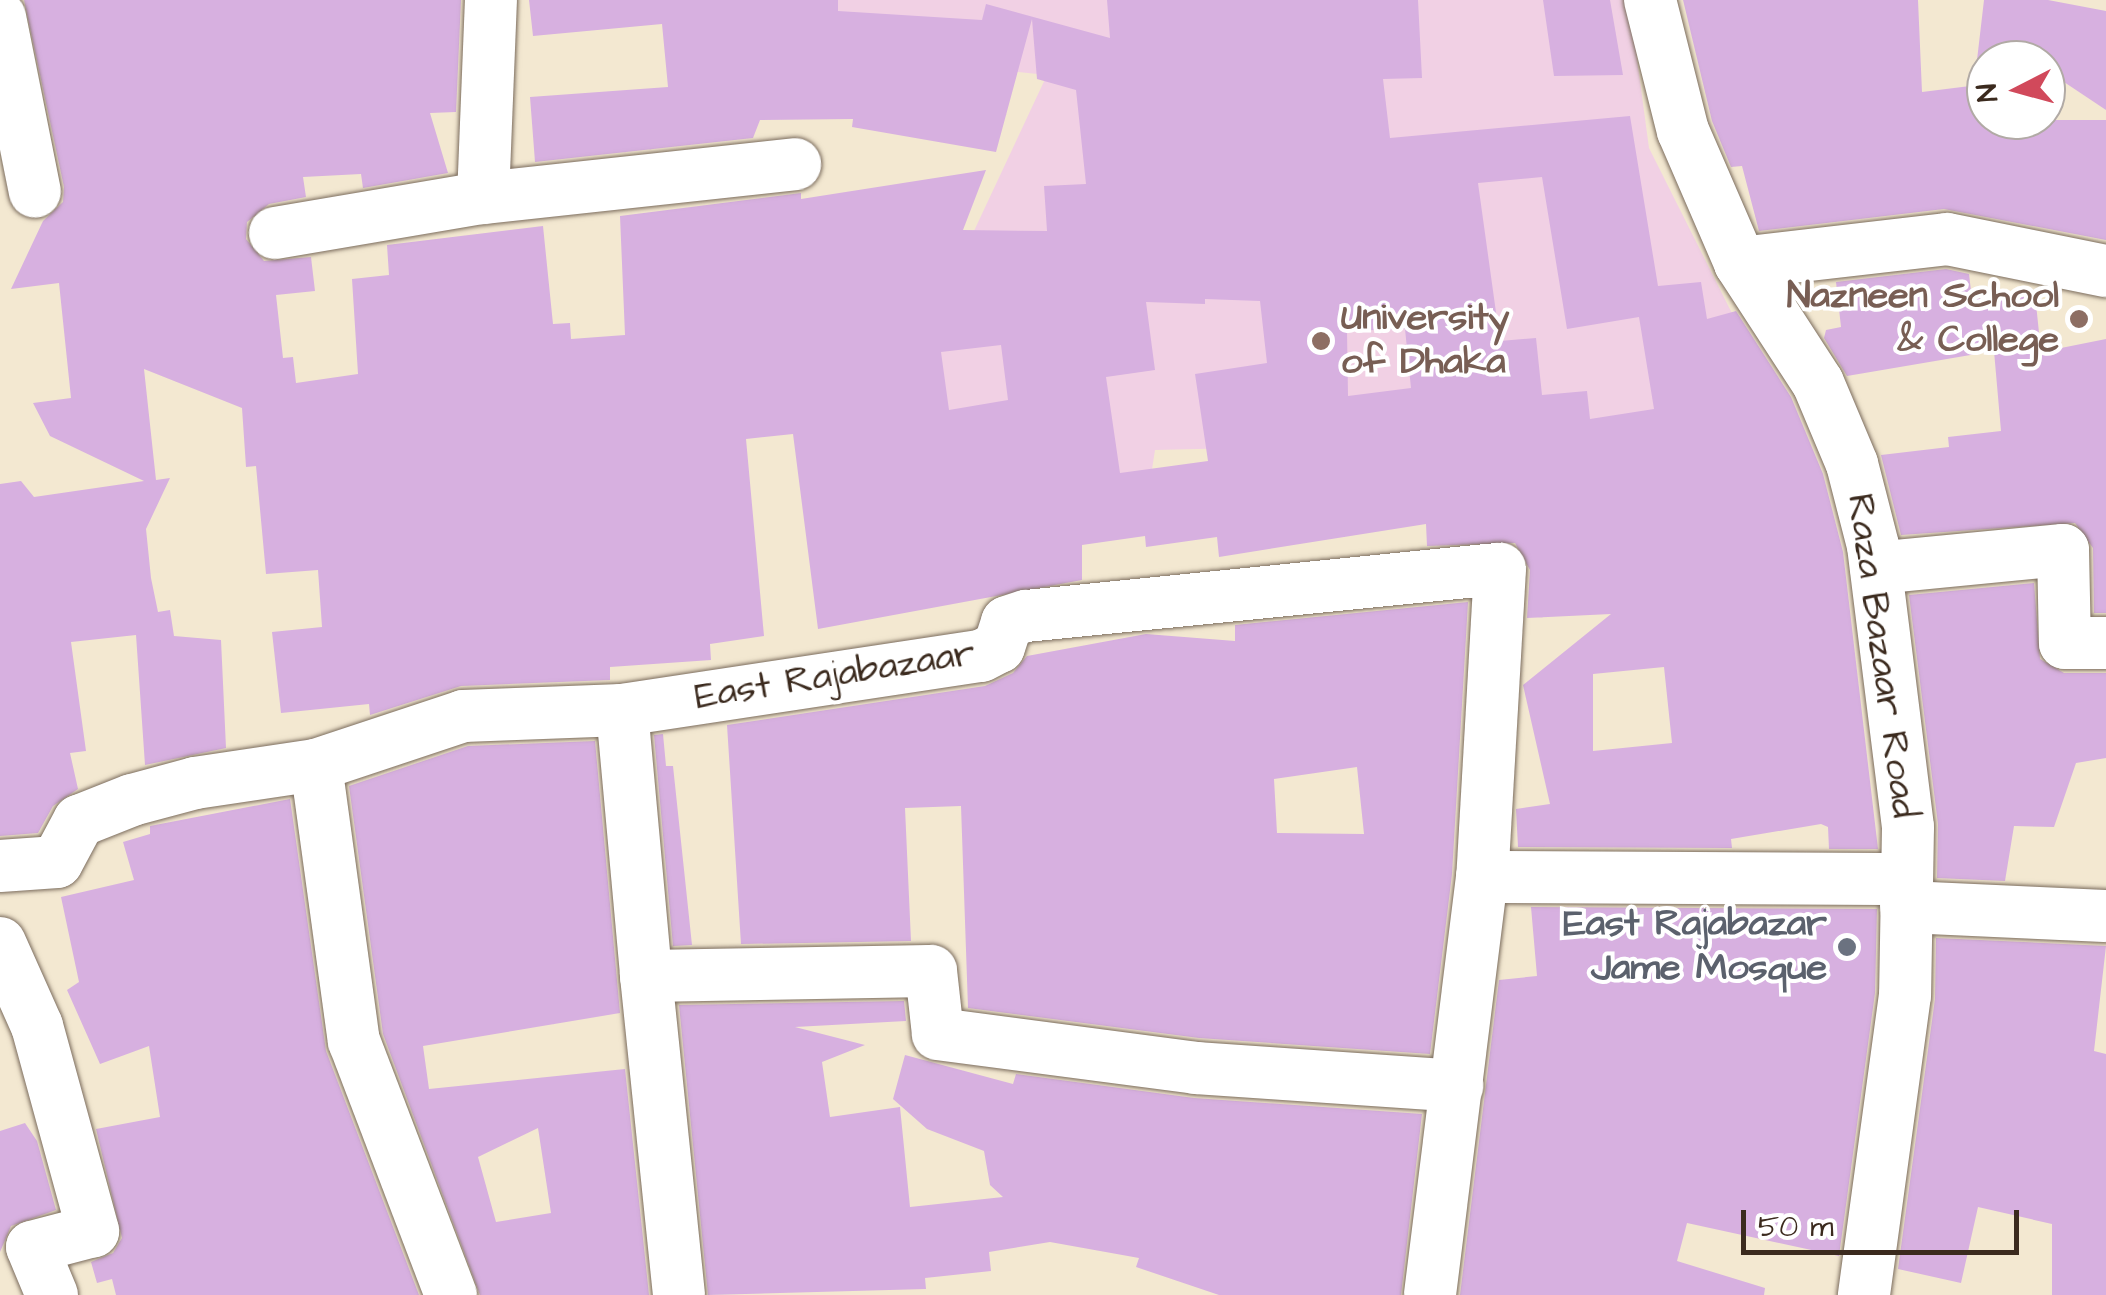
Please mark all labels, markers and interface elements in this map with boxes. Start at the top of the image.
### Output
north arrow [1966,40,2066,140]
text: N [1967,82,2008,104]
place label: Nazneen School & College [1787,274,2059,363]
place label: University of Dhaka [1341,296,1509,386]
marker: Nazneen School & College [2068,308,2090,330]
marker: University of Dhaka [1310,330,1332,352]
street label: Raza Bazaar Road [1836,491,1926,821]
street label: East Rajabazaar [692,631,978,721]
place label: East Rajabazar Jame Mosque [1563,902,1827,992]
marker: East Rajabazar Jame Mosque [1836,936,1858,958]
scale bar [1746,1190,2024,1252]
text: 50 m [1758,1206,1834,1248]

